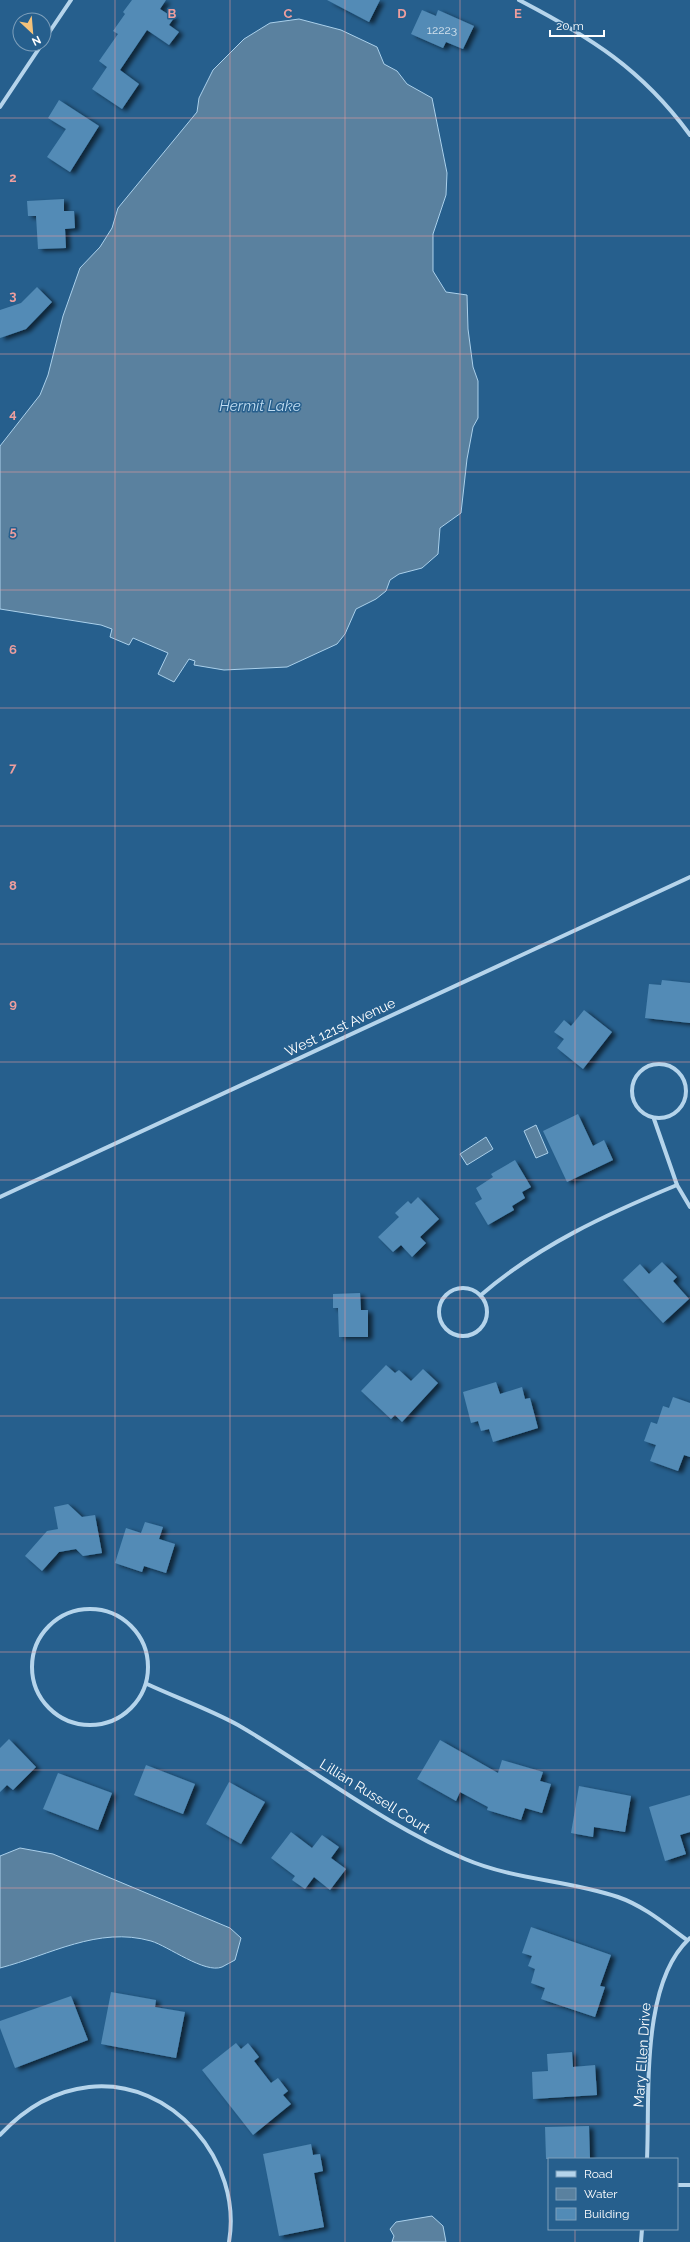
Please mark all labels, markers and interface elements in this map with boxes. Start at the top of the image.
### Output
text: B [168,6,177,21]
text: C [284,6,293,21]
text: D [397,6,407,21]
text: E [514,6,522,21]
north arrow [12,12,52,52]
scale bar [550,12,604,38]
text: 20 m [556,19,584,33]
house number: 12223 [427,23,457,37]
text: N [30,33,43,48]
text: 2 [9,170,17,185]
text: 3 [9,288,17,303]
water label: Hermit Lake [219,397,301,415]
text: 4 [9,406,17,421]
text: 5 [9,524,17,539]
text: 6 [9,642,17,657]
text: 7 [9,760,17,775]
text: 8 [9,878,17,893]
street label: West 121st Avenue [282,994,398,1060]
text: 9 [9,996,17,1011]
street label: Lillian Russell Court [317,1756,433,1837]
street label: Mary Ellen Drive [630,2002,654,2108]
legend [548,2158,678,2230]
text: Road [584,2167,613,2181]
text: Water [584,2187,618,2201]
text: Building [584,2207,630,2221]

